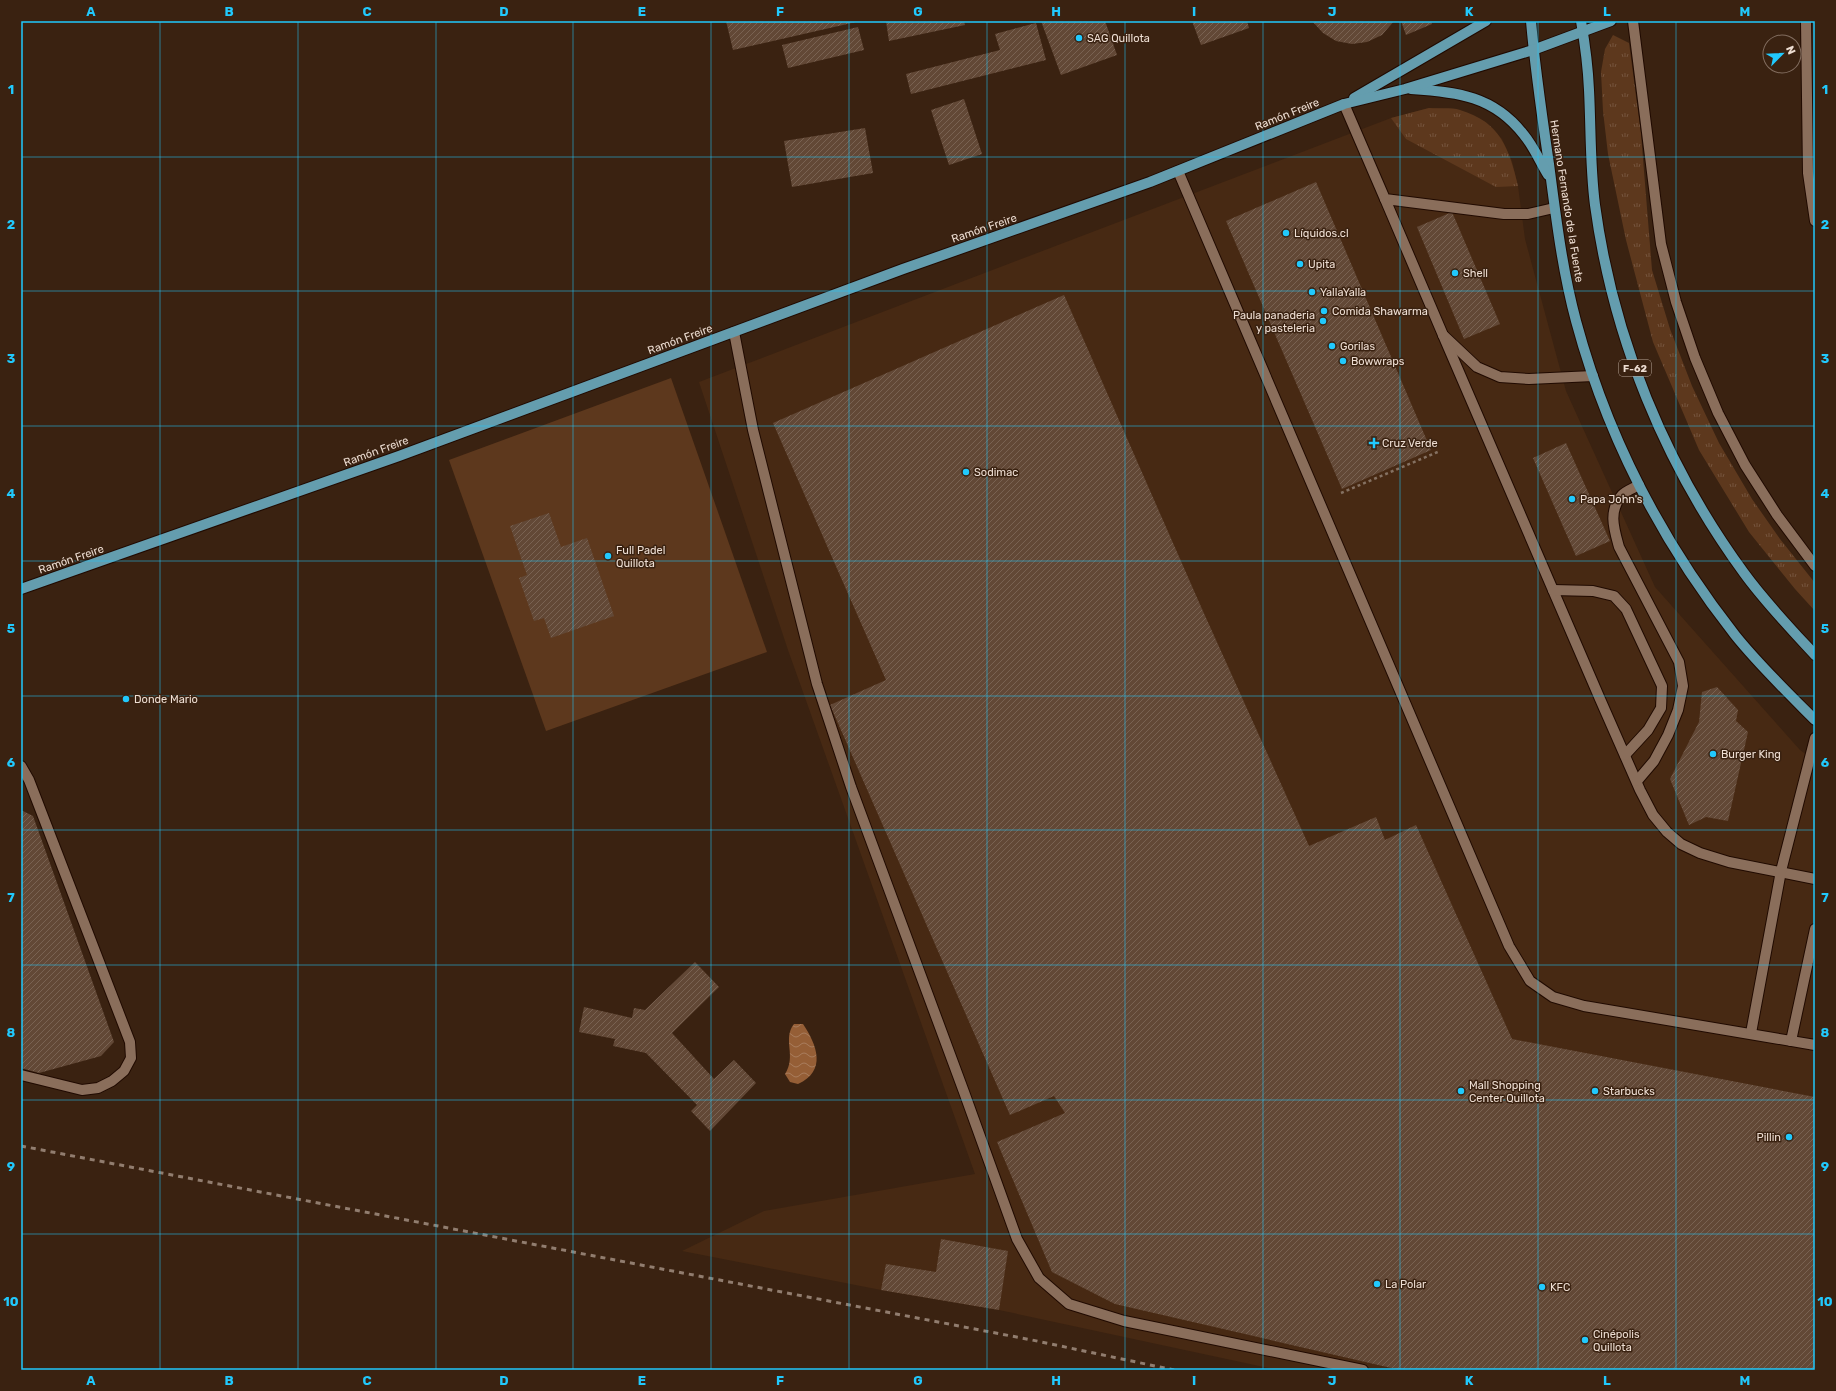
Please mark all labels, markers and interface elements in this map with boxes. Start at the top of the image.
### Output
text: A [86,4,96,19]
text: B [224,4,234,19]
text: C [362,4,372,19]
text: D [499,4,509,19]
text: E [638,4,646,19]
text: F [776,4,784,19]
text: G [913,4,923,19]
text: H [1051,4,1061,19]
text: I [1192,4,1196,19]
text: J [1328,4,1336,19]
text: K [1465,4,1474,19]
text: L [1603,4,1611,19]
text: M [1740,4,1750,19]
place label: SAG Quillota [1087,32,1150,45]
marker: SAG Quillota [1074,33,1084,43]
north arrow [1762,34,1802,74]
text: N [1783,44,1798,56]
text: 1 [8,82,14,97]
text: 1 [1822,82,1828,97]
street label: Ramón Freire [1253,96,1321,133]
street label: Hermano Fernando de la Fuente [1547,119,1586,283]
street label: Ramón Freire [950,211,1018,246]
text: 2 [7,217,15,232]
text: 2 [1821,217,1829,232]
place label: Líquidos.cl [1294,227,1349,240]
marker: Líquidos.cl [1281,228,1291,238]
place label: Upita [1308,258,1335,271]
marker: Upita [1295,259,1305,269]
place label: Shell [1463,267,1488,280]
marker: Shell [1450,268,1460,278]
place label: YallaYalla [1320,286,1366,299]
marker: YallaYalla [1307,287,1317,297]
place label: Comida Shawarma [1332,305,1428,318]
marker: Comida Shawarma [1319,306,1329,316]
place label: Paula panaderia y pasteleria [1233,309,1315,335]
marker: Paula panaderia y pasteleria [1318,316,1328,326]
street label: Ramón Freire [646,322,714,357]
place label: Gorilas [1340,340,1375,353]
marker: Gorilas [1327,341,1337,351]
text: 3 [7,351,16,366]
text: 3 [1821,351,1830,366]
place label: Bowwraps [1351,355,1405,368]
marker: Bowwraps [1338,356,1348,366]
road number: F-62 [1619,360,1651,376]
street label: Ramón Freire [342,434,410,469]
place label: Cruz Verde [1382,437,1438,450]
marker: Cruz Verde [1369,438,1379,448]
place label: Sodimac [974,466,1018,479]
marker: Sodimac [961,467,971,477]
text: 4 [7,486,16,501]
text: 4 [1821,486,1830,501]
place label: Papa John's [1580,493,1643,506]
marker: Papa John's [1567,494,1577,504]
street label: Ramón Freire [37,542,105,577]
place label: Full Padel Quillota [616,544,665,570]
marker: Full Padel Quillota [603,551,613,561]
text: 5 [7,621,15,636]
text: 5 [1821,621,1829,636]
place label: Donde Mario [134,693,198,706]
marker: Donde Mario [121,694,131,704]
place label: Burger King [1721,748,1781,761]
marker: Burger King [1708,749,1718,759]
text: 6 [7,755,16,770]
text: 6 [1821,755,1830,770]
text: 7 [7,890,15,905]
text: 7 [1821,890,1829,905]
text: 8 [7,1025,16,1040]
text: 8 [1821,1025,1830,1040]
place label: Mall Shopping Center Quillota [1469,1079,1545,1105]
place label: Starbucks [1603,1085,1655,1098]
marker: Mall Shopping Center Quillota [1456,1086,1466,1096]
marker: Starbucks [1590,1086,1600,1096]
place label: Pillin [1757,1131,1781,1144]
marker: Pillin [1784,1132,1794,1142]
text: 9 [7,1159,15,1174]
text: 9 [1821,1159,1829,1174]
place label: La Polar [1385,1278,1427,1291]
marker: La Polar [1372,1279,1382,1289]
place label: KFC [1550,1281,1570,1294]
marker: KFC [1537,1282,1547,1292]
text: 10 [3,1294,19,1309]
text: 10 [1817,1294,1833,1309]
place label: Cinépolis Quillota [1593,1328,1640,1354]
marker: Cinépolis Quillota [1580,1335,1590,1345]
text: A [86,1373,96,1388]
text: B [224,1373,234,1388]
text: C [362,1373,372,1388]
text: D [499,1373,509,1388]
text: E [638,1373,646,1388]
text: F [776,1373,784,1388]
text: G [913,1373,923,1388]
text: H [1051,1373,1061,1388]
text: I [1192,1373,1196,1388]
text: J [1328,1373,1336,1388]
text: K [1465,1373,1474,1388]
text: L [1603,1373,1611,1388]
text: M [1740,1373,1750,1388]

